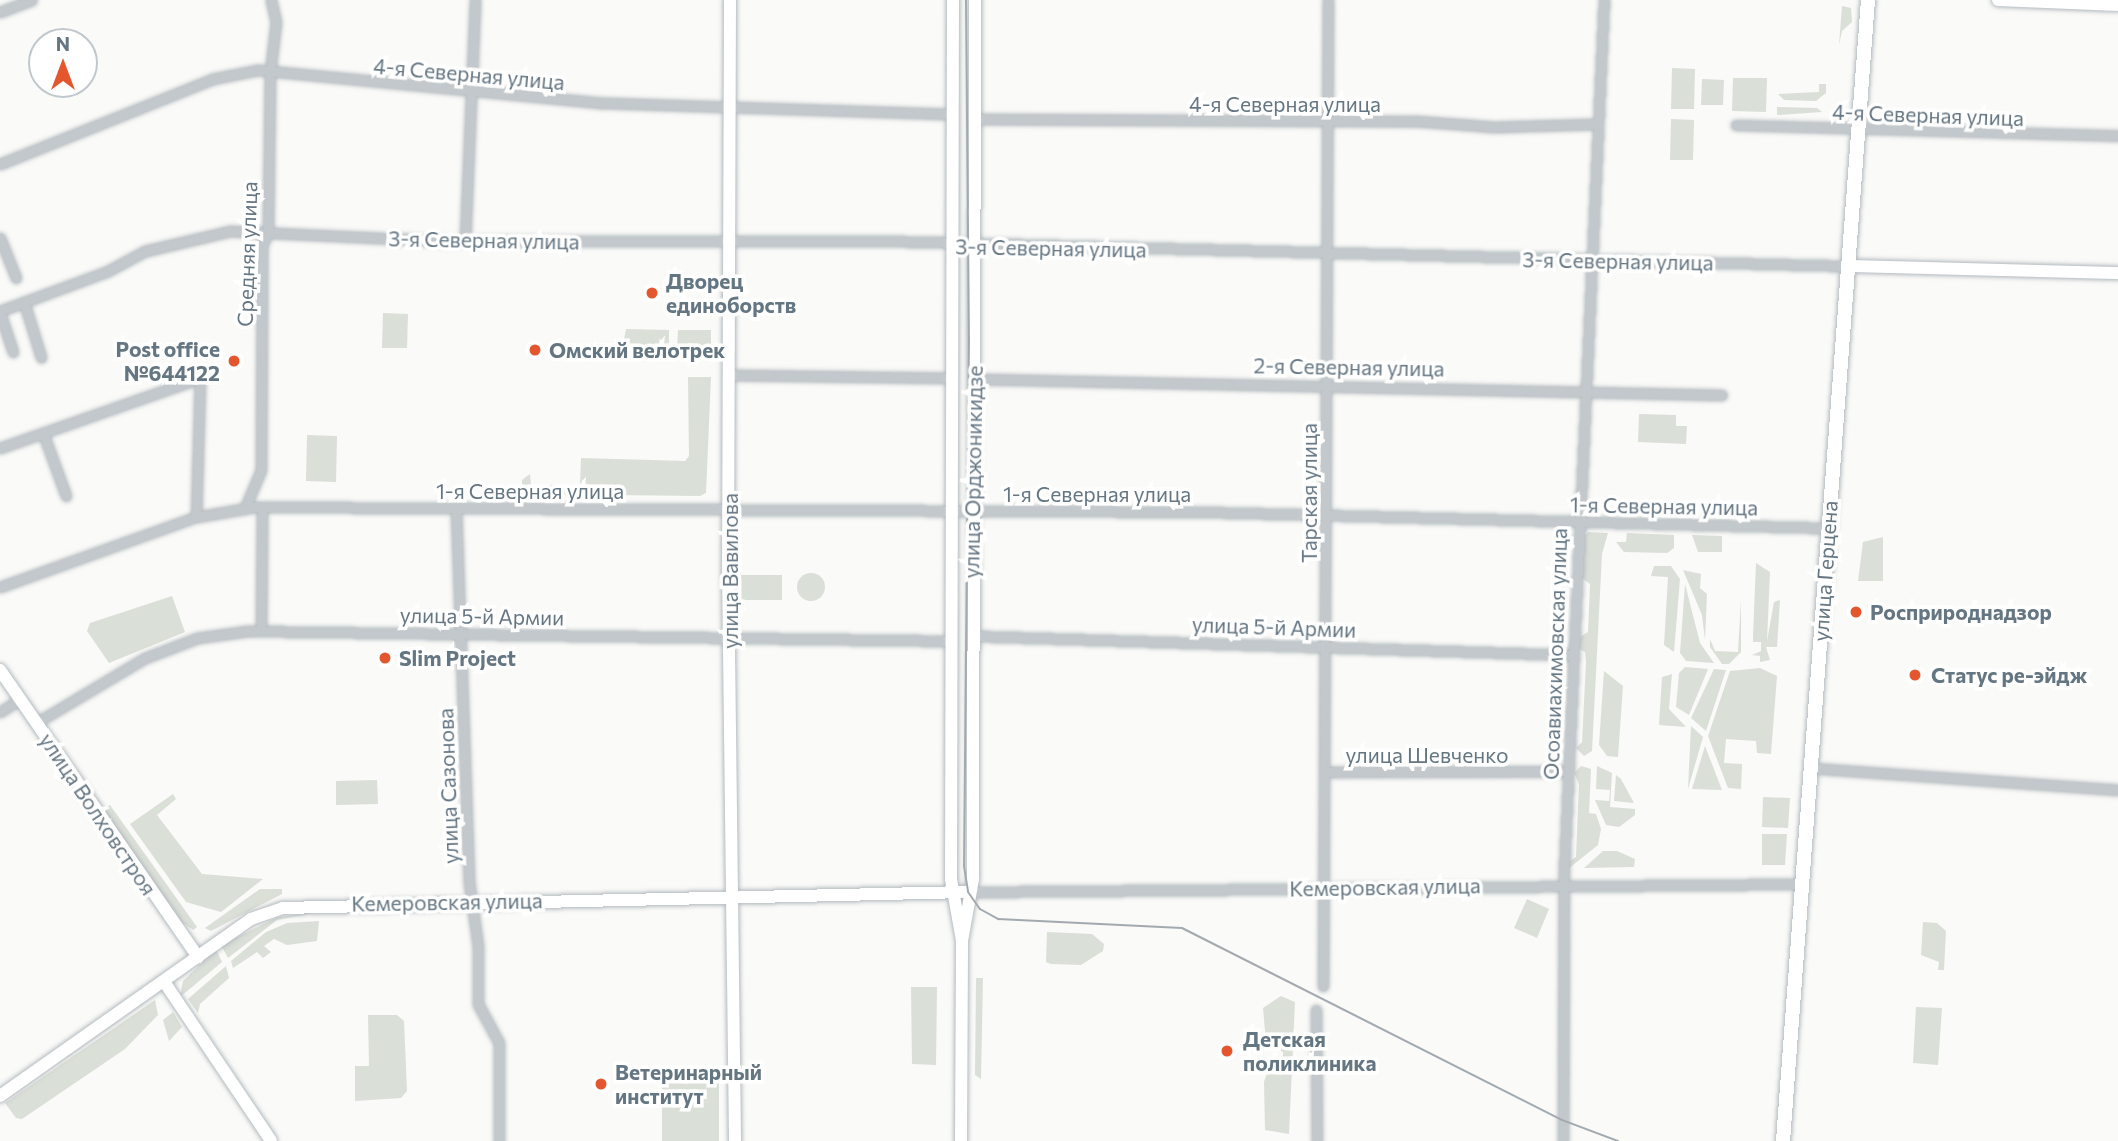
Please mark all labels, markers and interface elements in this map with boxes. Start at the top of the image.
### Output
north arrow [28,28,98,98]
text: N [56,32,70,55]
street label: 4-я Северная улица [372,53,566,95]
street label: 4-я Северная улица [1189,91,1381,117]
street label: 4-я Северная улица [1832,99,2024,131]
street label: Средняя улица [232,181,262,327]
street label: 3-я Северная улица [388,226,580,254]
street label: 3-я Северная улица [955,234,1147,262]
street label: 3-я Северная улица [1522,247,1714,275]
place label: Дворец единоборств [666,268,796,318]
marker: Дворец единоборств [644,285,660,301]
place label: Post office №644122 [116,336,220,386]
place label: Омский велотрек [549,337,725,363]
marker: Омский велотрек [527,342,543,358]
marker: Post office №644122 [226,353,242,369]
street label: 2-я Северная улица [1253,353,1445,381]
street label: улица Орджоникидзе [959,365,987,579]
street label: Тарская улица [1296,423,1322,563]
street label: 1-я Северная улица [436,478,624,504]
street label: 1-я Северная улица [1003,481,1191,507]
street label: 1-я Северная улица [1570,492,1758,520]
street label: улица Вавилова [717,493,743,649]
street label: улица Герцена [1808,500,1842,642]
street label: Осоавиахимовская улица [1538,528,1572,780]
place label: Росприроднадзор [1870,599,2052,625]
street label: улица 5-й Армии [400,602,564,630]
marker: Росприроднадзор [1848,604,1864,620]
street label: улица 5-й Армии [1191,612,1357,642]
place label: Slim Project [399,645,516,671]
marker: Slim Project [377,650,393,666]
place label: Статус ре-эйдж [1931,662,2087,688]
marker: Статус ре-эйдж [1905,665,1925,685]
street label: улица Сазонова [433,708,463,864]
street label: улица Волховстроя [34,728,162,900]
street label: улица Шевченко [1345,742,1509,768]
street label: Кемеровская улица [1289,873,1481,901]
street label: Кемеровская улица [351,888,543,916]
place label: Детская поликлиника [1243,1026,1376,1076]
marker: Детская поликлиника [1217,1041,1237,1061]
place label: Ветеринарный институт [615,1059,762,1109]
marker: Ветеринарный институт [593,1076,609,1092]

